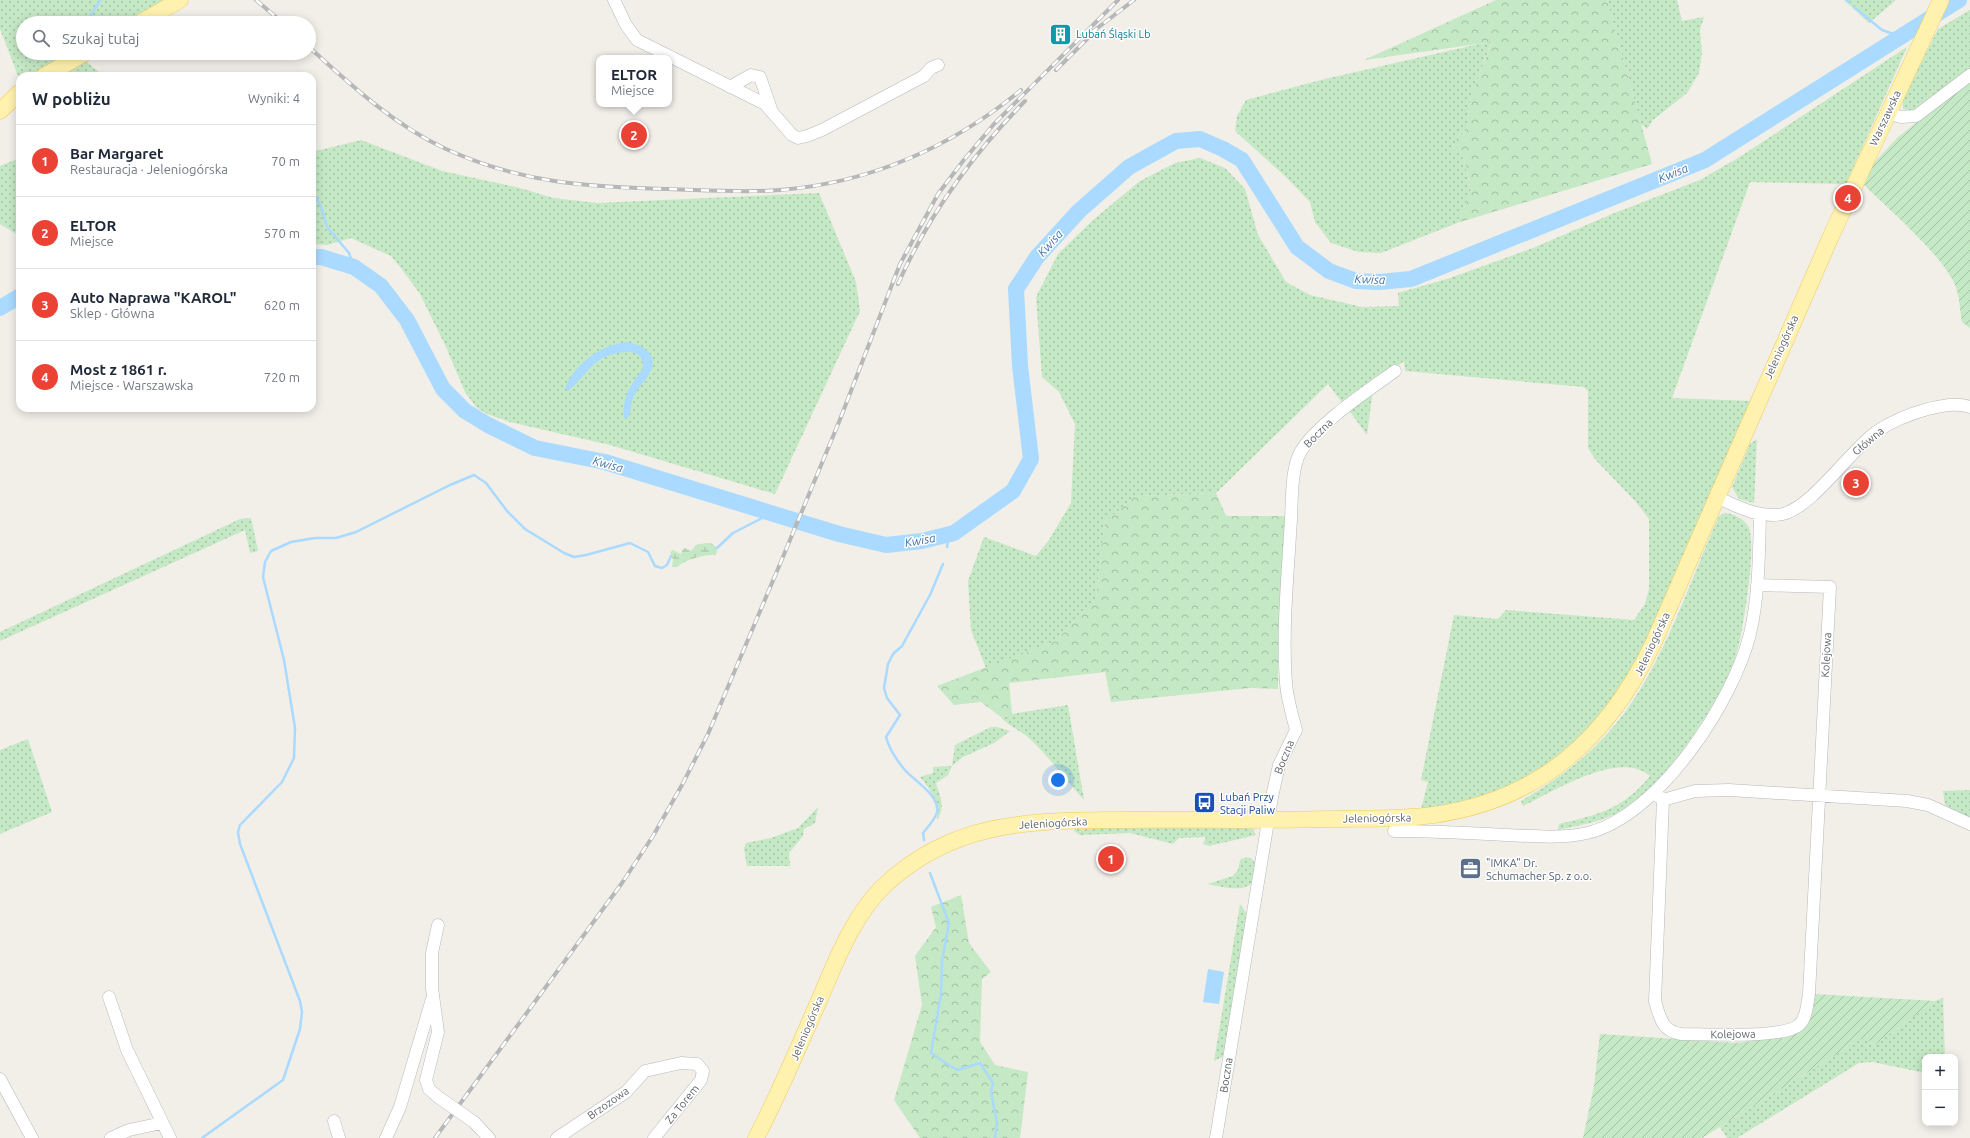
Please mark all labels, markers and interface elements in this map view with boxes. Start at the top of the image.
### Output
search box [16,16,316,60]
building icon: Lubań Śląski Lb [1048,21,1074,47]
icon: search [30,27,52,49]
place label: Lubań Śląski Lb [1076,27,1151,40]
text: Szukaj tutaj [62,30,139,47]
popup [596,55,672,107]
text: ELTOR [611,66,657,83]
text: Miejsce [611,83,655,97]
street label: Warszawska [1867,88,1903,148]
text: W pobliżu [32,89,111,108]
text: Wyniki: 4 [248,91,300,105]
pin: 2 [621,120,647,150]
text: Bar Margaret [70,145,164,162]
text: 1 [41,154,49,168]
text: 70 m [271,154,300,168]
water label: Kwisa [1656,161,1690,185]
text: Restauracja · Jeleniogórska [70,162,228,176]
pin: 4 [1835,183,1861,213]
text: ELTOR [70,217,116,234]
text: 2 [41,226,49,240]
text: 570 m [264,226,300,240]
water label: Kwisa [1035,227,1066,259]
text: Miejsce [70,234,114,248]
water label: Kwisa [1354,272,1386,286]
text: Auto Naprawa "KAROL" [70,289,236,306]
text: 3 [41,298,49,312]
text: 620 m [264,298,300,312]
text: Sklep · Główna [70,306,155,320]
street label: Jeleniogórska [1762,313,1800,381]
text: Most z 1861 r. [70,361,167,378]
text: 4 [41,370,49,384]
text: 720 m [264,370,300,384]
text: Miejsce · Warszawska [70,378,193,392]
street label: Boczna [1301,416,1335,450]
street label: Główna [1850,424,1886,458]
water label: Kwisa [591,454,625,474]
pin: 3 [1843,468,1869,498]
water label: Kwisa [904,531,937,549]
street label: Jeleniogórska [1632,610,1672,678]
street label: Kolejowa [1819,632,1833,678]
street label: Boczna [1272,738,1296,776]
your location [1048,770,1068,790]
bus stop icon: Lubań Przy Stacji Paliw [1191,790,1217,816]
place label: Lubań Przy Stacji Paliw [1220,791,1275,816]
street label: Jeleniogórska [1343,811,1411,825]
street label: Jeleniogórska [1018,815,1088,831]
pin: 1 [1098,844,1124,874]
office icon: "IMKA" Dr. Schumacher Sp. z o.o. [1458,856,1484,882]
place label: "IMKA" Dr. Schumacher Sp. z o.o. [1486,857,1592,882]
street label: Jeleniogórska [788,994,826,1062]
street label: Kolejowa [1710,1028,1756,1040]
map controls [1922,1054,1958,1126]
button: + [1922,1054,1958,1090]
street label: Boczna [1217,1057,1235,1093]
street label: Za Torem [663,1082,701,1126]
street label: Brzozowa [585,1084,631,1122]
button: − [1922,1090,1958,1126]

